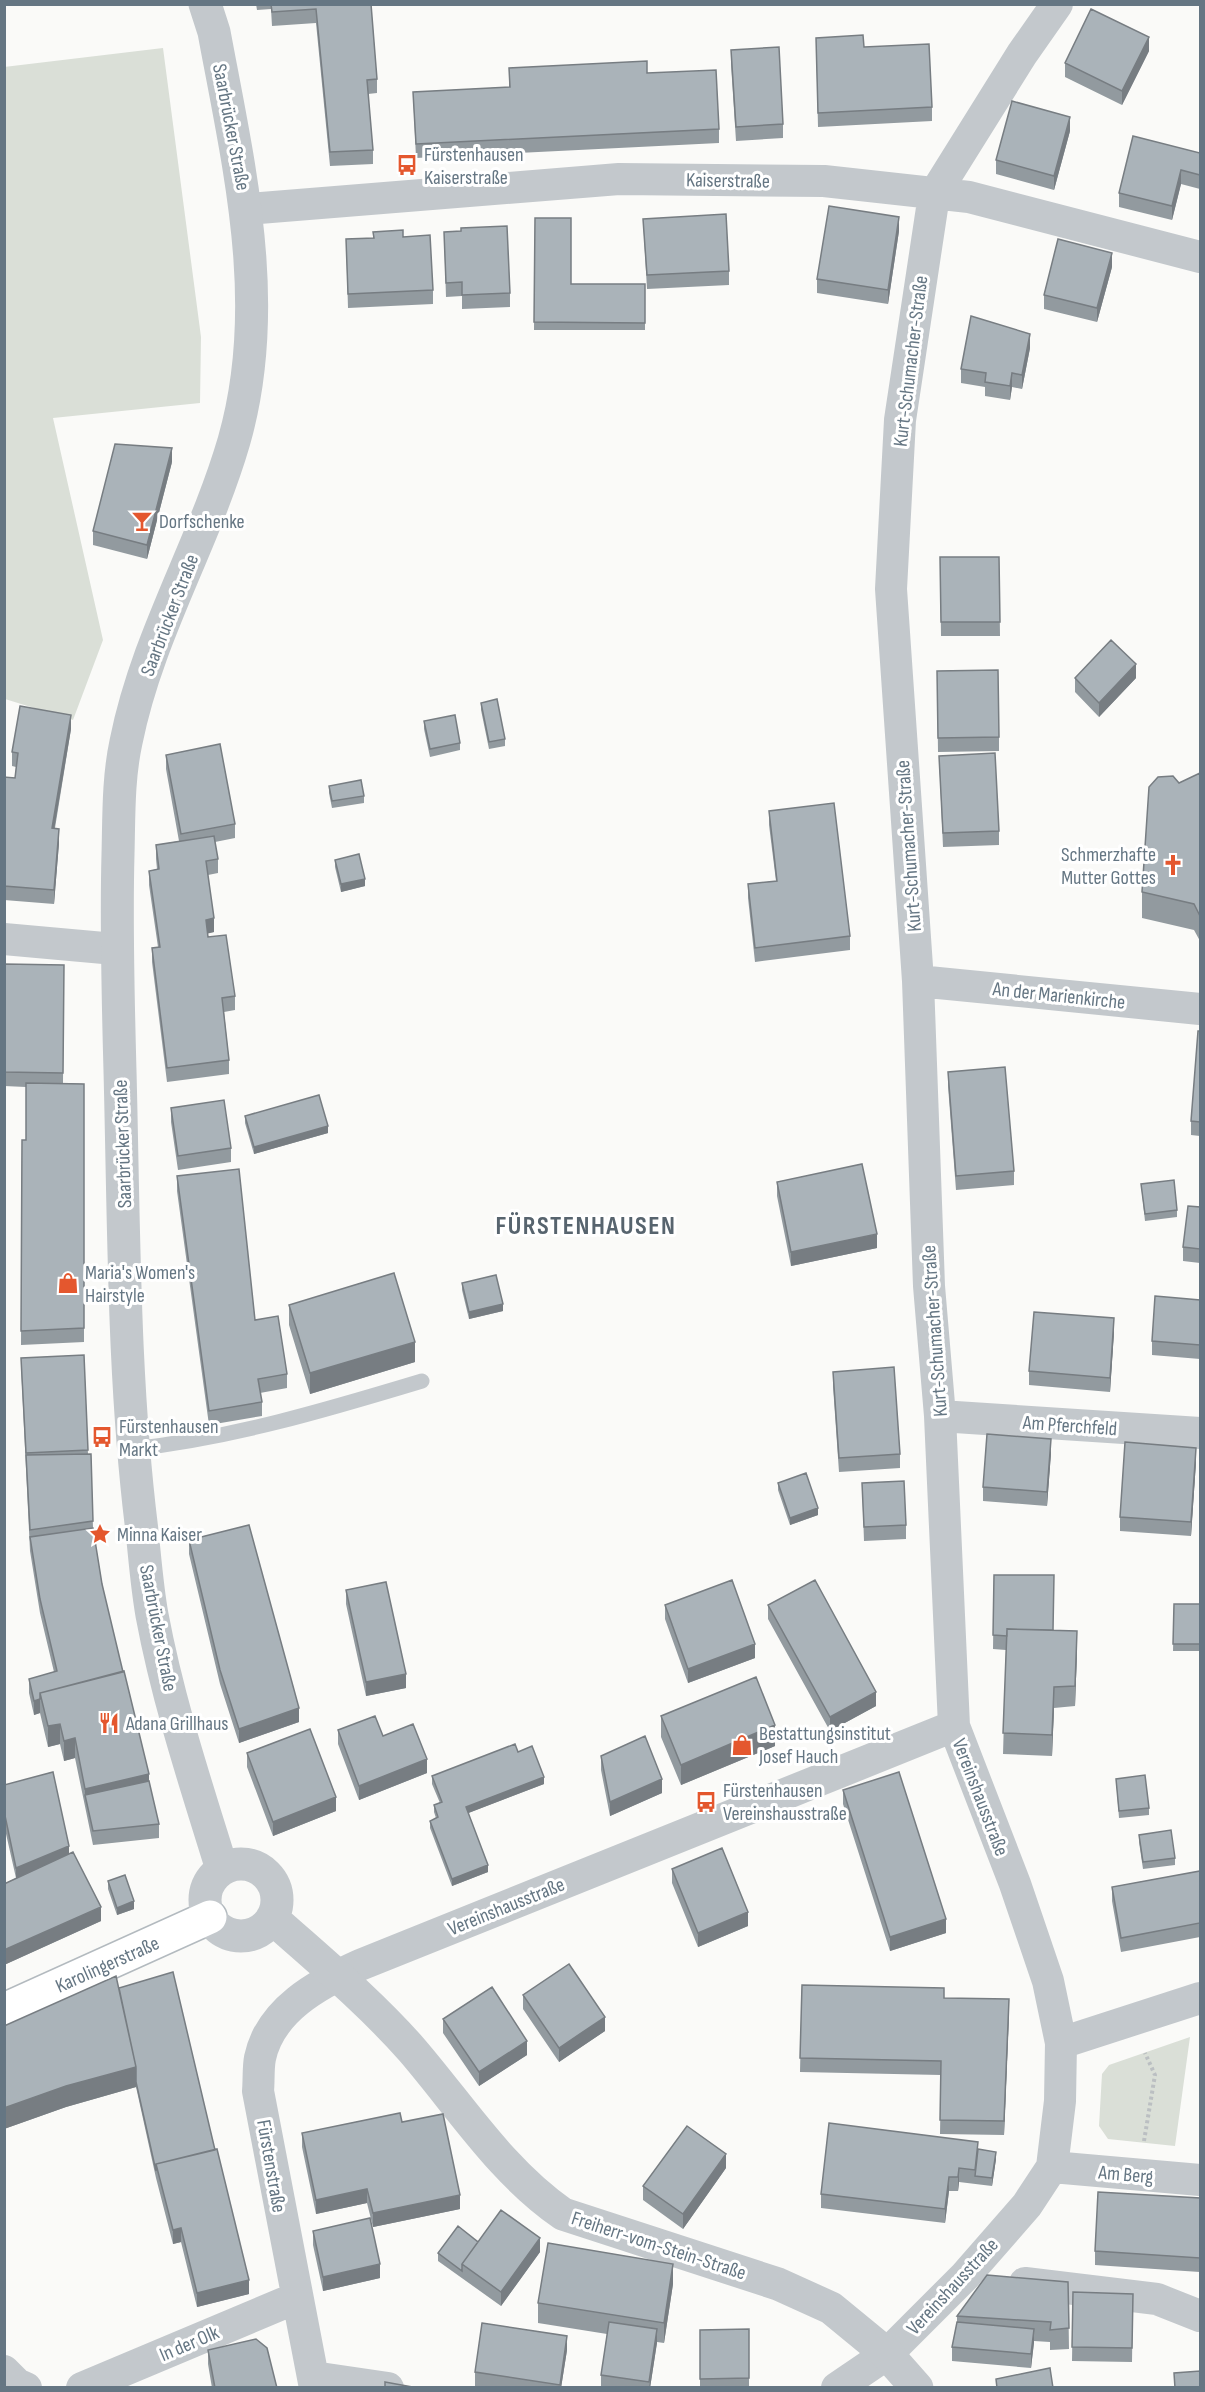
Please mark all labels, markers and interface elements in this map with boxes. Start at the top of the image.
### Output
street label: Saarbrücker Straße [207,62,255,193]
place label: Fürstenhausen Kaiserstraße [424,143,523,190]
bus stop icon: Fürstenhausen Kaiserstraße [395,153,419,177]
street label: Kaiserstraße [686,168,770,194]
street label: Kurt-Schumacher-Straße [889,274,933,448]
bar icon: Dorfschenke [130,509,154,533]
place label: Dorfschenke [159,510,245,534]
street label: Saarbrücker Straße [136,551,204,680]
street label: Kurt-Schumacher-Straße [891,759,927,933]
place label: Schmerzhafte Mutter Gottes [1061,843,1156,890]
church icon: Schmerzhafte Mutter Gottes [1161,853,1185,877]
street label: An der Marienkirche [991,977,1126,1015]
street label: Saarbrücker Straße [109,1079,137,1209]
district label: FÜRSTENHAUSEN [496,1211,676,1242]
street label: Kurt-Schumacher-Straße [917,1244,953,1418]
place label: Maria's Women's Hairstyle [85,1261,195,1308]
shop icon: Maria's Women's Hairstyle [56,1271,80,1295]
street label: Am Pferchfeld [1021,1411,1118,1441]
place label: Fürstenhausen Markt [119,1415,218,1462]
bus stop icon: Fürstenhausen Markt [90,1425,114,1449]
place icon: Minna Kaiser [88,1522,112,1546]
place label: Minna Kaiser [117,1523,202,1547]
street label: Saarbrücker Straße [134,1563,182,1694]
restaurant icon: Adana Grillhaus [97,1711,121,1735]
place label: Adana Grillhaus [125,1712,228,1736]
place label: Bestattungsinstitut Josef Hauch [758,1722,891,1769]
shop icon: Bestattungsinstitut Josef Hauch [730,1733,754,1757]
street label: Vereinshausstraße [947,1735,1013,1859]
place label: Fürstenhausen Vereinshausstraße [723,1779,847,1826]
bus stop icon: Fürstenhausen Vereinshausstraße [694,1790,718,1814]
street label: Vereinshausstraße [445,1873,568,1941]
street label: Karolingerstraße [52,1931,163,1998]
street label: Fürstenstraße [251,2118,291,2215]
street label: Am Berg [1096,2161,1154,2189]
street label: Freiherr-vom-Stein-Straße [568,2206,749,2285]
street label: Vereinshausstraße [902,2233,1004,2340]
street label: In der Olk [156,2321,223,2367]

